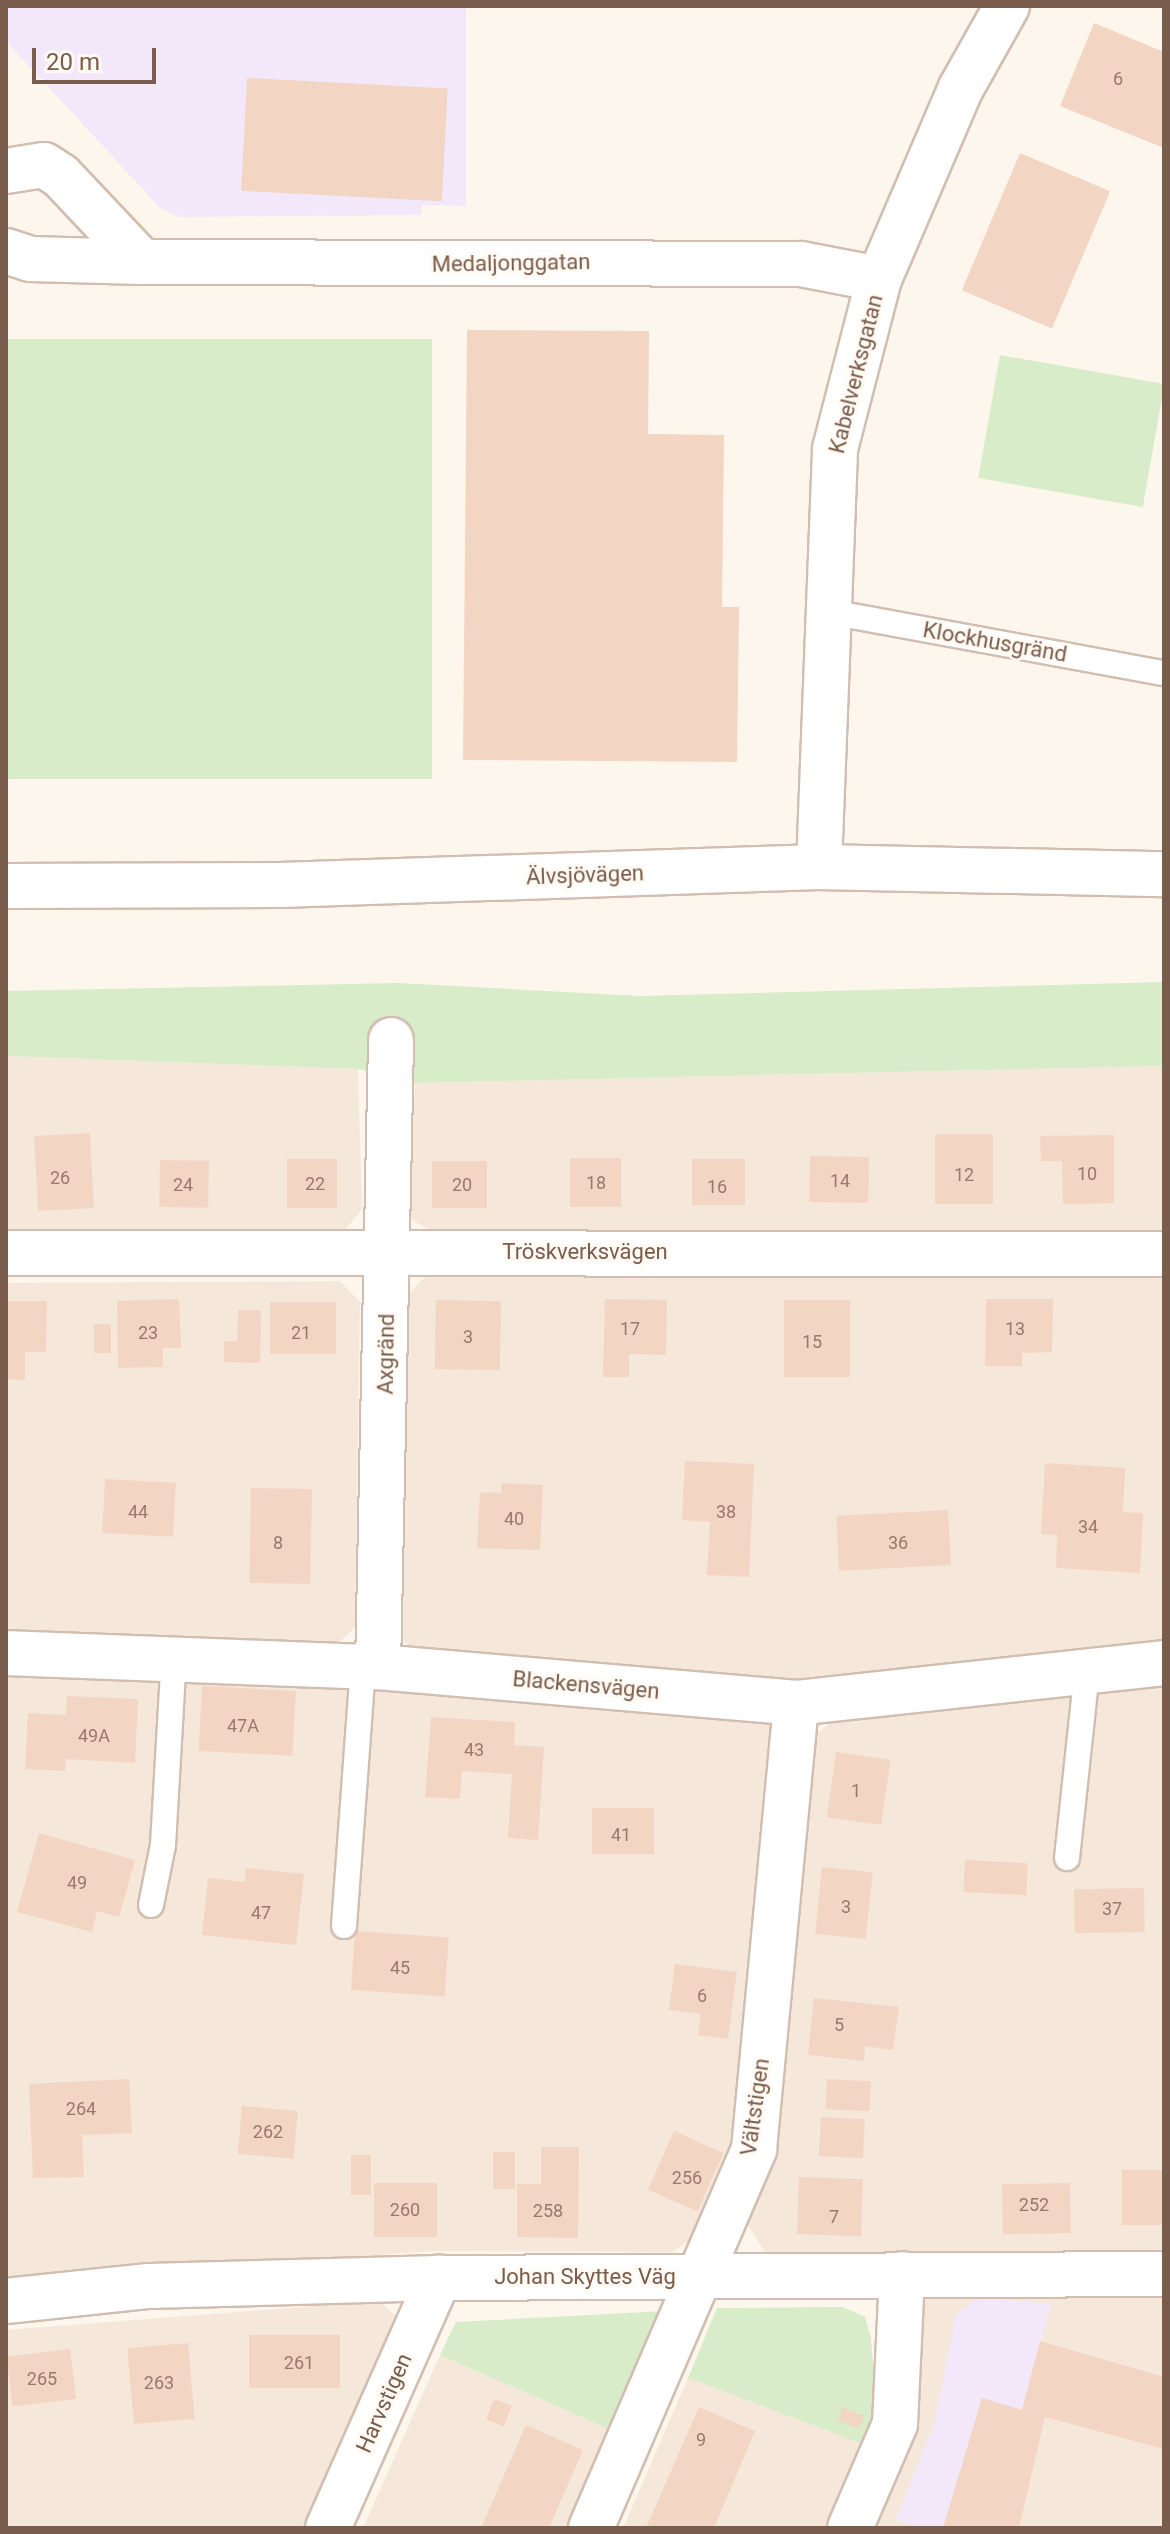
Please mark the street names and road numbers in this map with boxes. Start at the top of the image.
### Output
street label: Medaljonggatan [432,248,590,278]
street label: Kabelverksgatan [823,292,889,456]
street label: Klockhusgränd [921,616,1069,668]
street label: Älvsjövägen [526,860,644,890]
street label: Tröskverksvägen [502,1239,668,1265]
street label: Axgränd [372,1313,400,1395]
street label: Blackensvägen [511,1665,661,1705]
street label: Vältstigen [735,2057,775,2157]
street label: Johan Skyttes Väg [494,2264,676,2290]
street label: Harvstigen [350,2349,418,2457]

